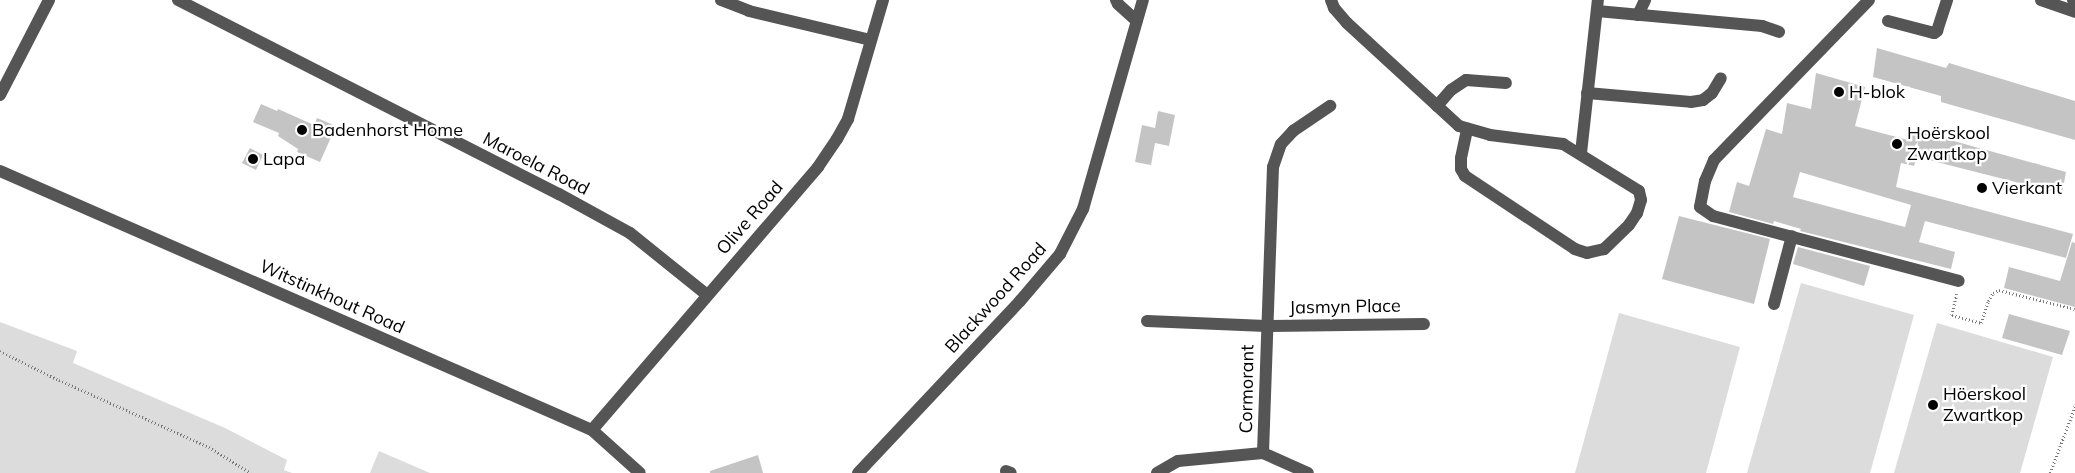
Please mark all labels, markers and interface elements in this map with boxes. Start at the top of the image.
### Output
place label: H-blok [1849,81,1905,103]
marker: H-blok [1833,86,1845,98]
place label: Badenhorst Home [312,119,463,141]
place label: Hoërskool Zwartkop [1907,123,1990,166]
marker: Badenhorst Home [296,124,308,136]
street label: Maroela Road [479,128,593,200]
marker: Hoërskool Zwartkop [1891,138,1903,150]
place label: Lapa [263,148,305,170]
marker: Lapa [247,153,259,165]
street label: Olive Road [712,177,788,259]
place label: Vierkant [1992,177,2062,199]
marker: Vierkant [1976,182,1988,194]
street label: Blackwood Road [941,238,1051,358]
street label: Witstinkhout Road [256,255,408,339]
street label: Jasmyn Place [1289,295,1401,319]
street label: Cormorant [1235,344,1259,434]
place label: Höerskool Zwartkop [1943,384,2026,426]
marker: Höerskool Zwartkop [1927,399,1939,411]

